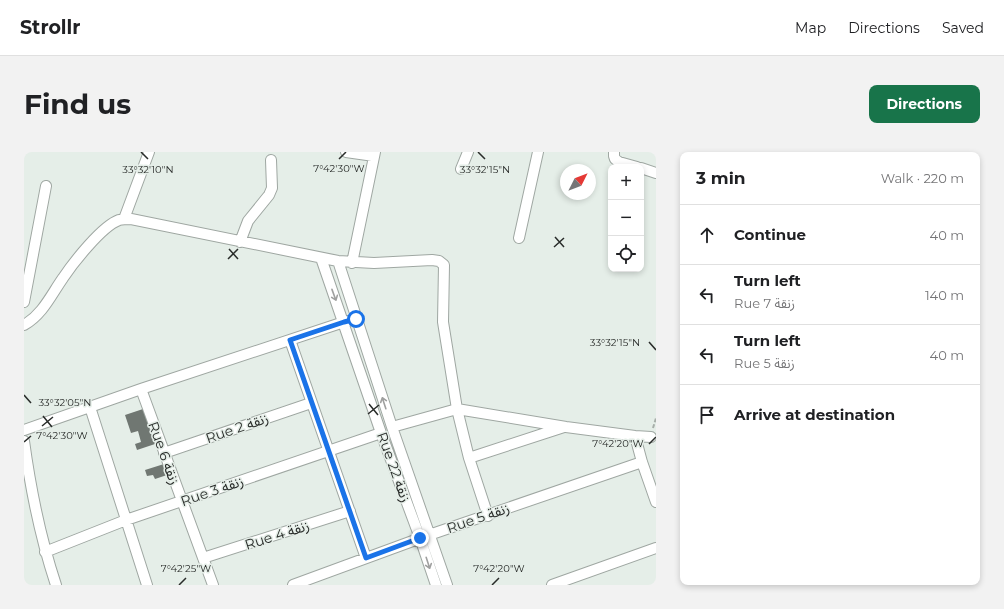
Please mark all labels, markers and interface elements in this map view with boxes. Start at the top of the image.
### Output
text: Strollr [20,16,81,39]
text: Map [795,19,826,37]
text: Directions [848,19,920,37]
text: Saved [942,19,984,37]
button: Directions [869,85,980,123]
text: Find us [24,87,131,121]
text: 7°42'30"W [313,162,365,175]
text: 33°32'10"N [122,163,174,176]
text: 33°32'15"N [460,163,510,176]
north arrow [560,164,596,200]
map controls [608,164,644,272]
button: + [608,164,644,200]
text: 3 min [696,168,746,188]
text: Walk · 220 m [881,170,964,186]
button: − [608,200,644,236]
icon: ahead [696,224,718,246]
text: Continue [734,225,806,244]
text: 40 m [930,227,964,243]
button: locate [608,236,644,272]
text: Turn left [734,271,801,290]
icon: left [696,284,718,306]
text: 140 m [925,287,964,303]
one-way arrow [331,289,338,302]
text: Rue 7 زنقة [734,295,795,311]
route start [347,310,365,328]
text: Turn left [734,331,801,350]
text: 33°32'15"N [590,336,640,349]
icon: left [696,344,718,366]
text: 40 m [930,347,964,363]
text: Rue 5 زنقة [734,355,795,371]
text: 33°32'05"N [39,396,91,409]
one-way arrow [380,396,387,409]
icon: arrive [696,404,718,426]
text: Arrive at destination [734,405,895,424]
street label: Rue 2 زنقة [203,409,271,447]
street label: Rue 6 زنقة [144,419,184,487]
text: 7°42'30"W [36,429,88,442]
street label: Rue 22 زنقة [373,429,415,505]
text: 7°42'20"W [592,437,644,450]
street label: Rue 3 زنقة [178,472,246,510]
street label: Rue 5 زنقة [444,499,512,537]
street label: Rue 4 زنقة [242,516,312,554]
route end [411,529,429,547]
one-way arrow [425,556,432,569]
text: 7°42'25"W [161,562,211,575]
text: 7°42'20"W [473,562,525,575]

